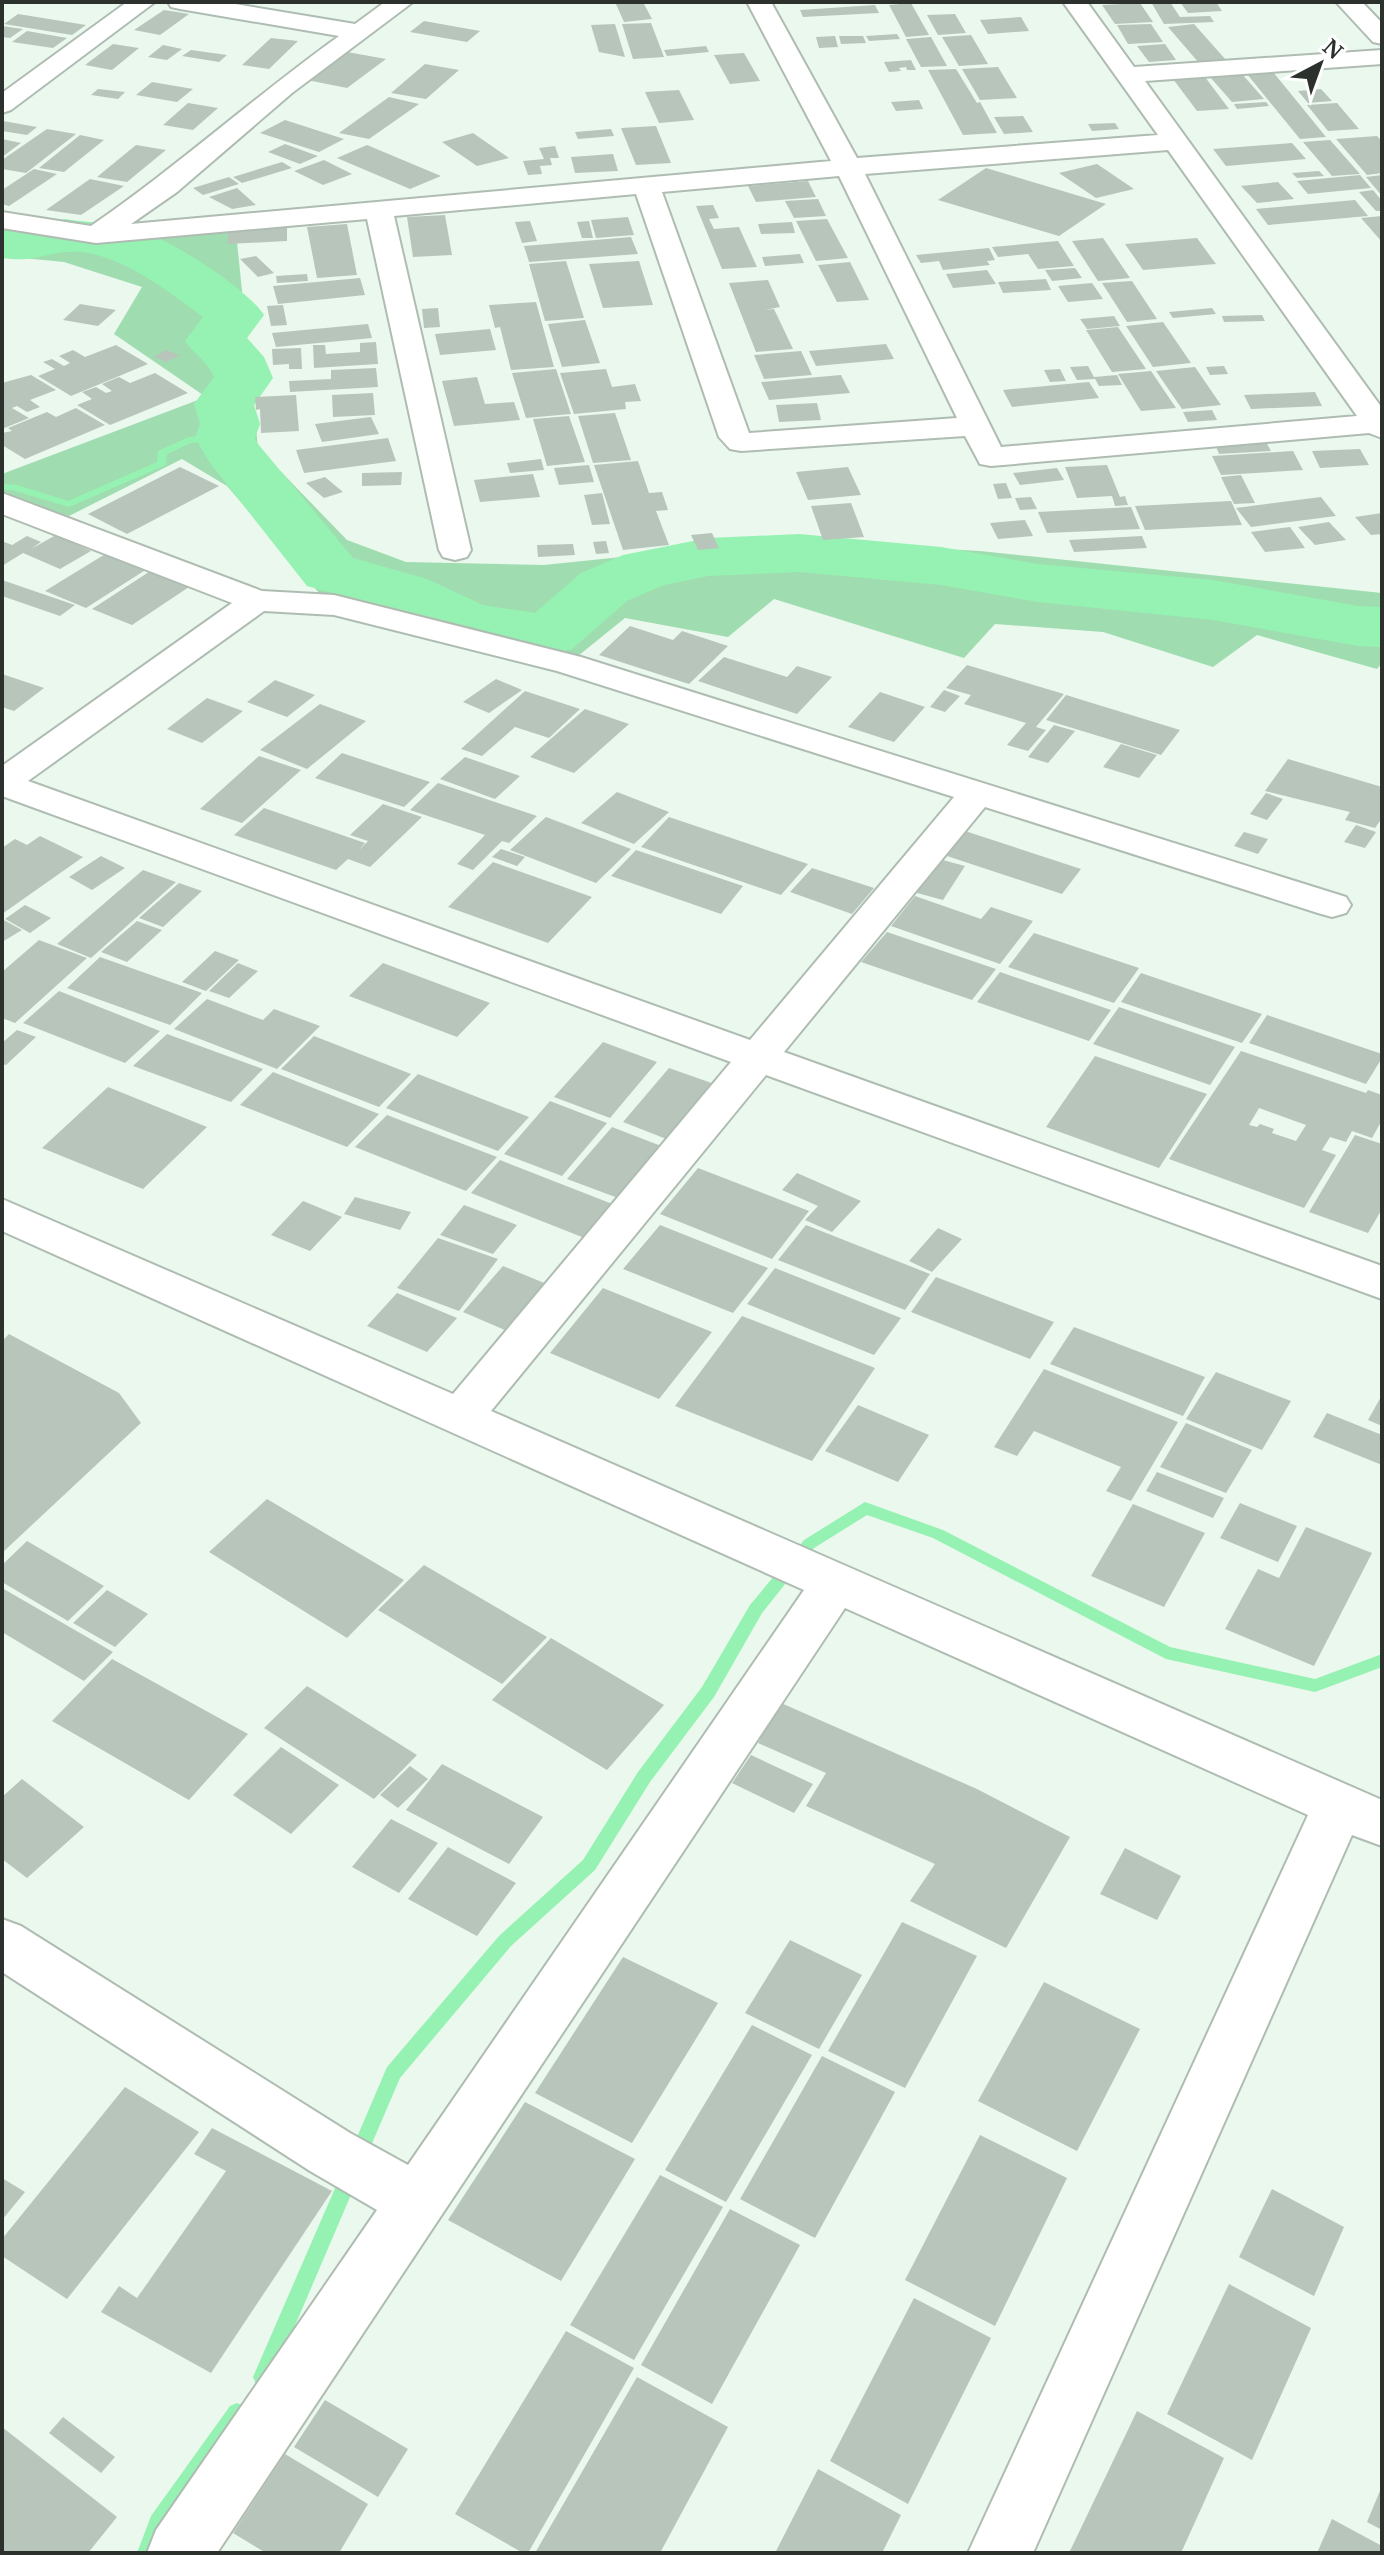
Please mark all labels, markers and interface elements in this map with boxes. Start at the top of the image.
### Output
north arrow [1280,24,1360,104]
text: N [1317,31,1350,65]

